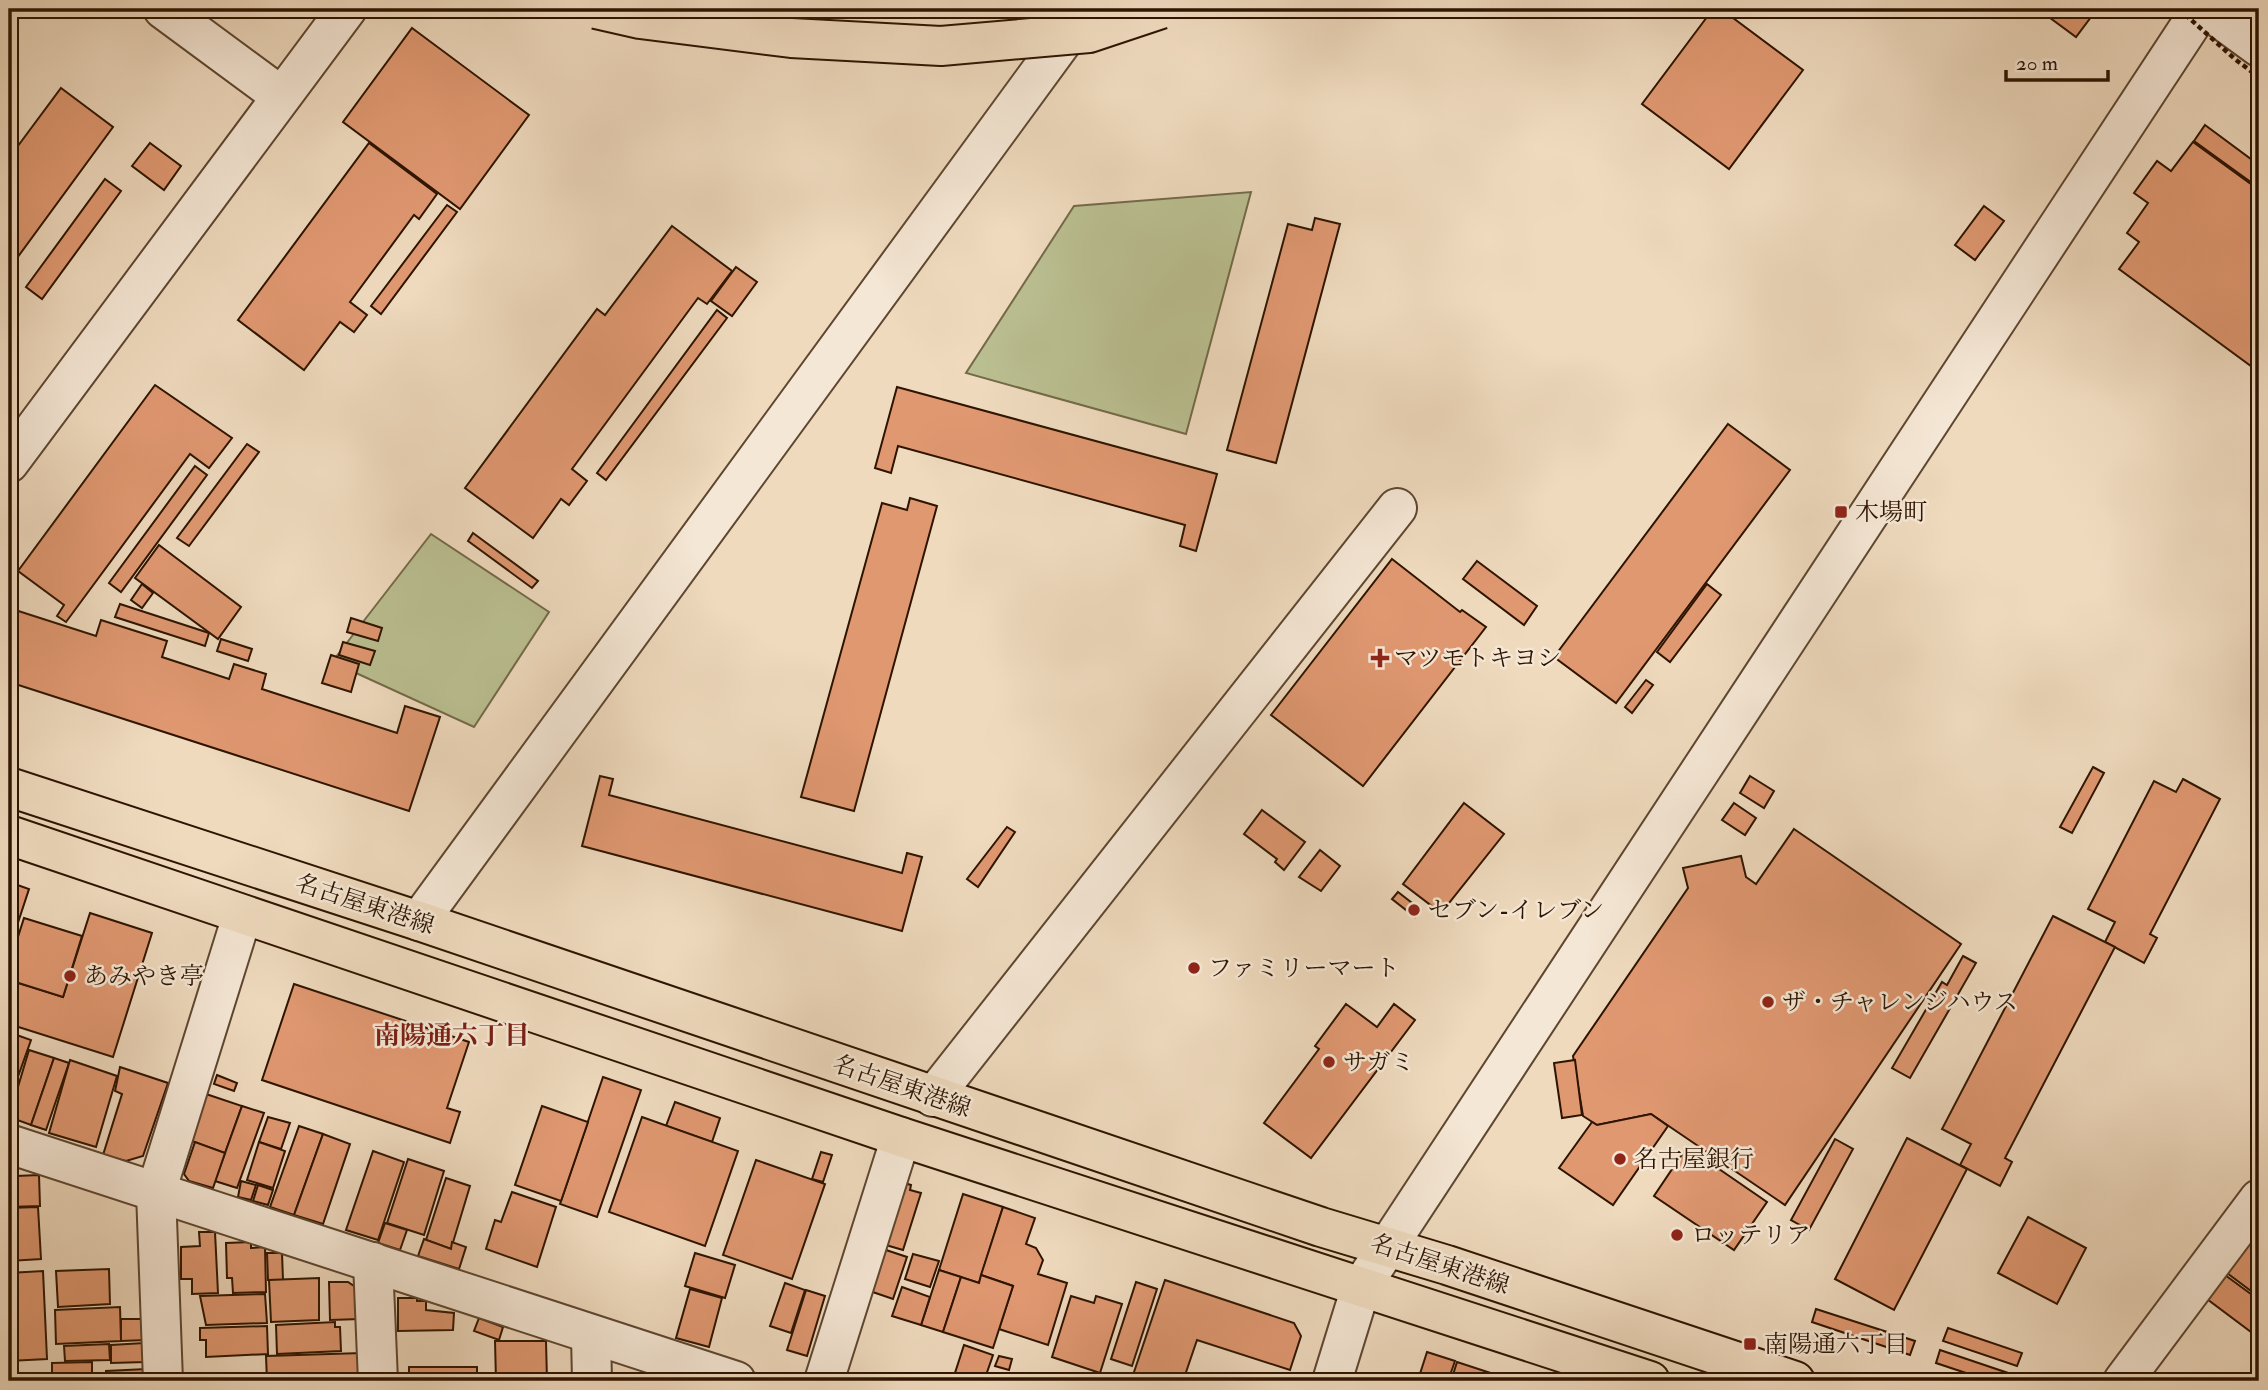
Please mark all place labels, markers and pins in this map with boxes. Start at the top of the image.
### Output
place label: 木場町 [1855,497,1927,528]
marker: 木場町 [1833,504,1849,520]
place label: マツモトキヨシ [1394,643,1561,674]
marker: マツモトキヨシ [1372,650,1388,666]
place label: セブン-イレブン [1428,895,1604,926]
marker: セブン-イレブン [1406,902,1422,918]
place label: ファミリーマート [1208,953,1400,984]
marker: ファミリーマート [1186,960,1202,976]
place label: あみやき亭 [84,961,204,992]
marker: あみやき亭 [62,968,78,984]
place label: ザ・チャレンジハウス [1782,987,2018,1018]
marker: ザ・チャレンジハウス [1760,994,1776,1010]
place label: サガミ [1343,1047,1415,1078]
marker: サガミ [1321,1054,1337,1070]
place label: 名古屋銀行 [1634,1144,1754,1175]
marker: 名古屋銀行 [1612,1151,1628,1167]
place label: ロッテリア [1691,1220,1811,1251]
marker: ロッテリア [1669,1227,1685,1243]
place label: 南陽通六丁目 [1764,1329,1908,1360]
marker: 南陽通六丁目 [1742,1336,1758,1352]

